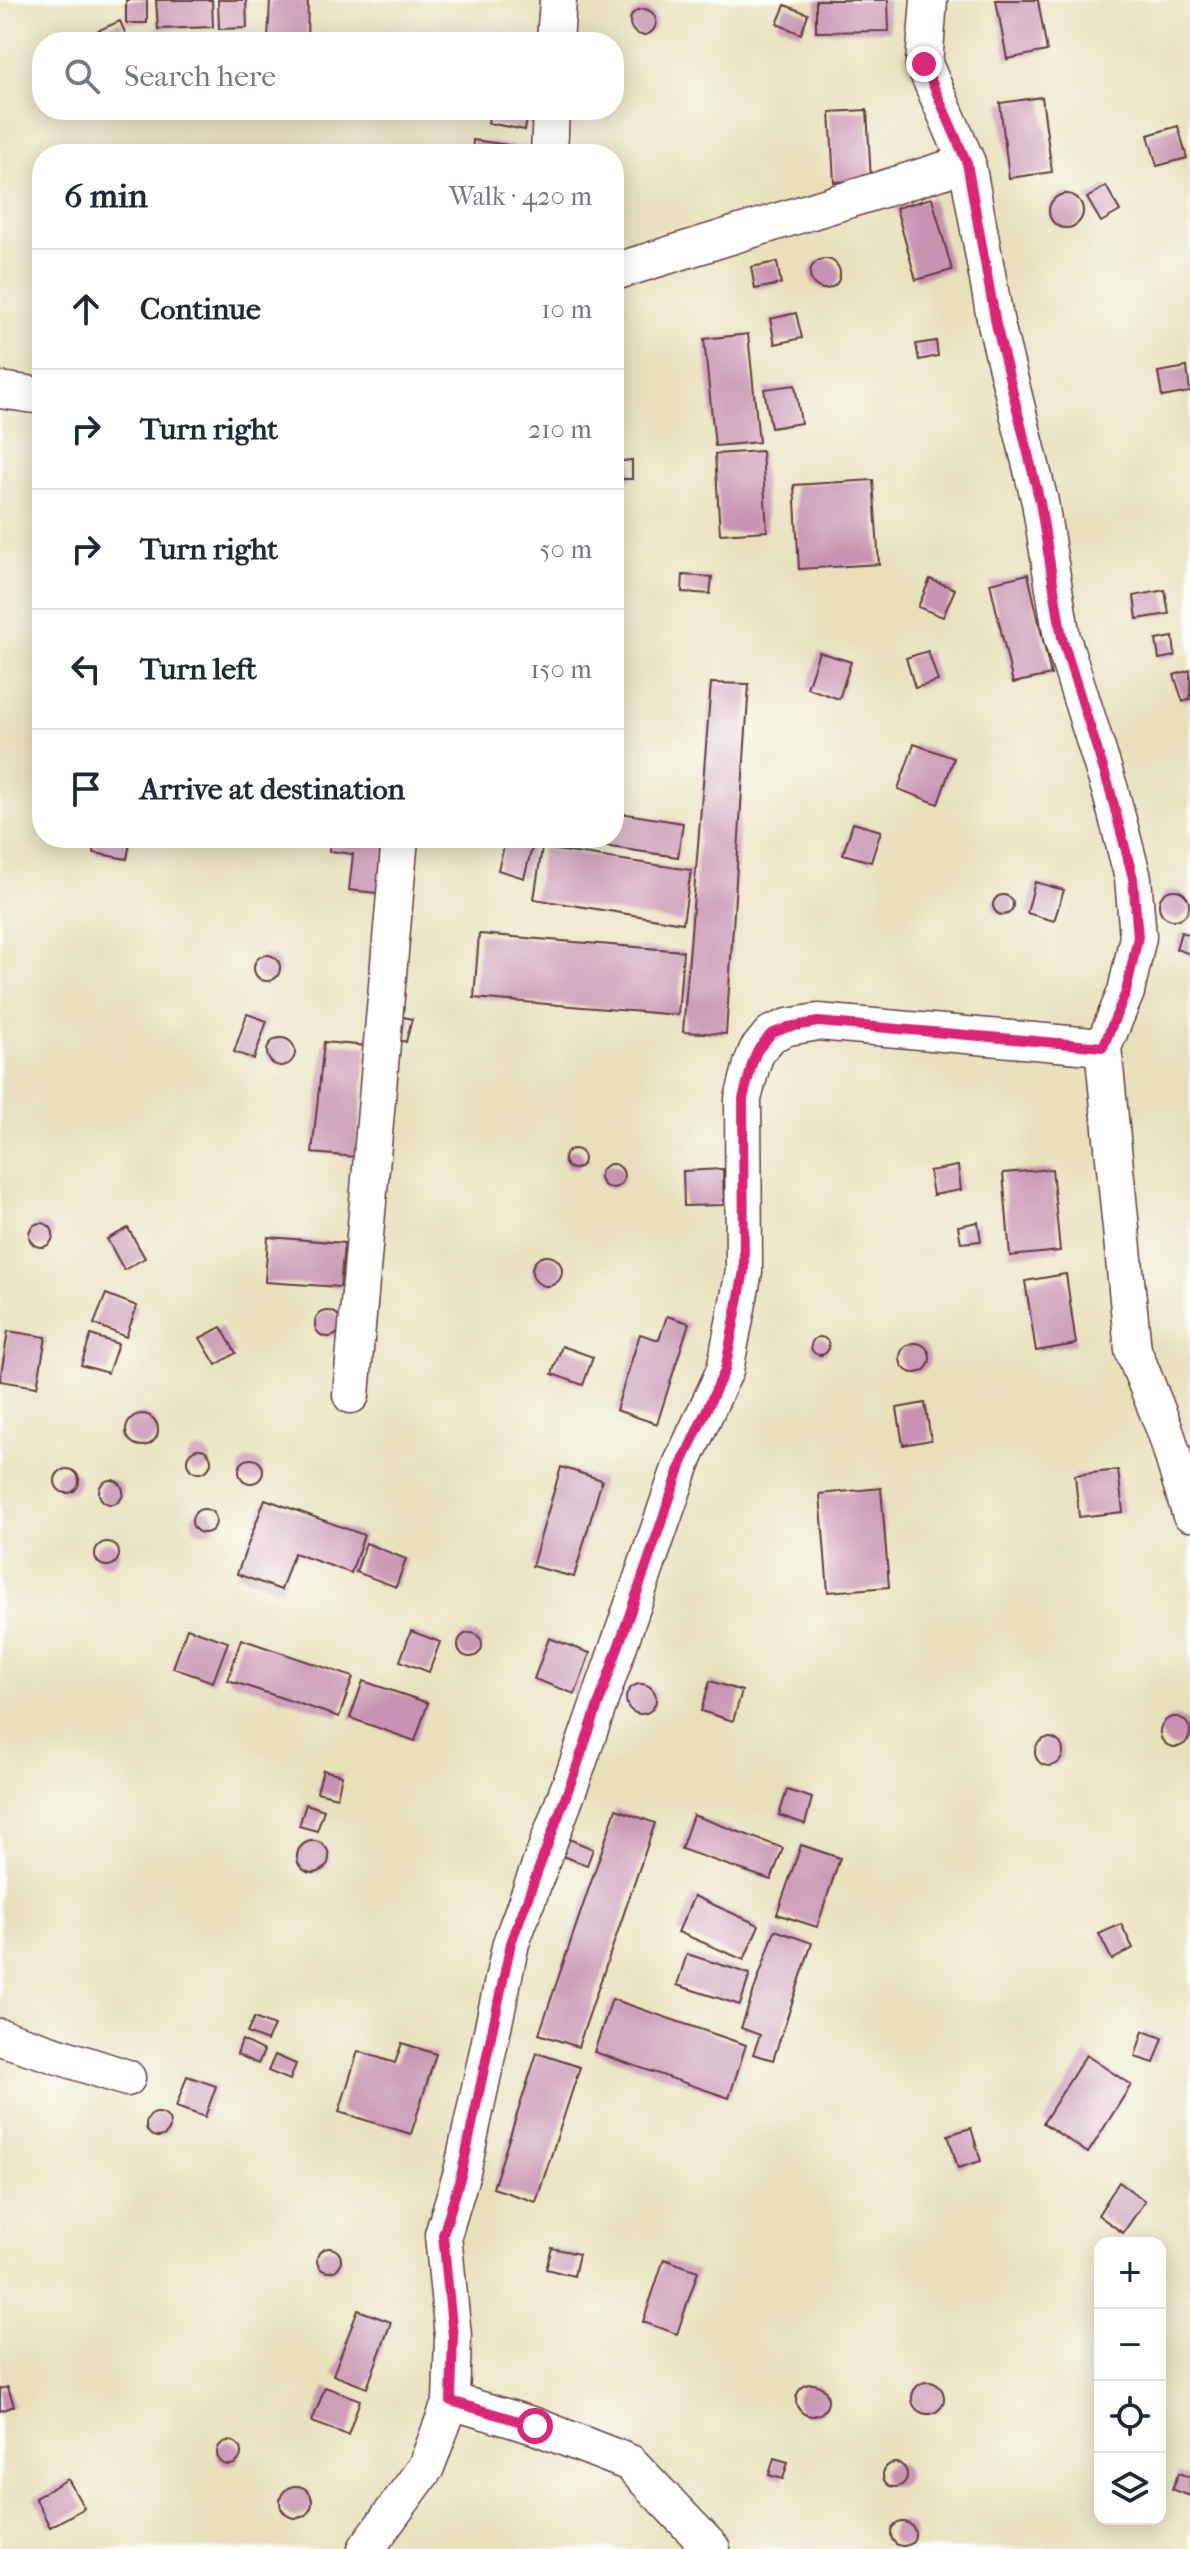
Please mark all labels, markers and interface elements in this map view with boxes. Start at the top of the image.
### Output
search box [32,32,624,120]
route end [906,46,942,82]
icon: search [60,54,104,98]
text: Search here [124,59,276,94]
text: 6 min [64,176,148,216]
text: Walk · 420 m [449,181,592,212]
icon: ahead [64,287,108,331]
text: Continue [140,292,261,327]
text: 10 m [541,294,592,325]
icon: right [64,407,108,451]
text: Turn right [140,412,278,447]
text: 210 m [528,414,592,445]
icon: right [64,527,108,571]
text: Turn right [140,532,278,567]
text: 50 m [539,534,592,565]
icon: left [64,647,108,691]
text: Turn left [140,652,257,687]
text: 150 m [530,654,592,685]
icon: arrive [64,767,108,811]
text: Arrive at destination [140,772,405,807]
map controls [1094,2237,1166,2525]
button: + [1094,2237,1166,2309]
button: − [1094,2309,1166,2381]
button: locate [1094,2381,1166,2453]
route start [517,2408,553,2444]
button: layers [1094,2453,1166,2525]

